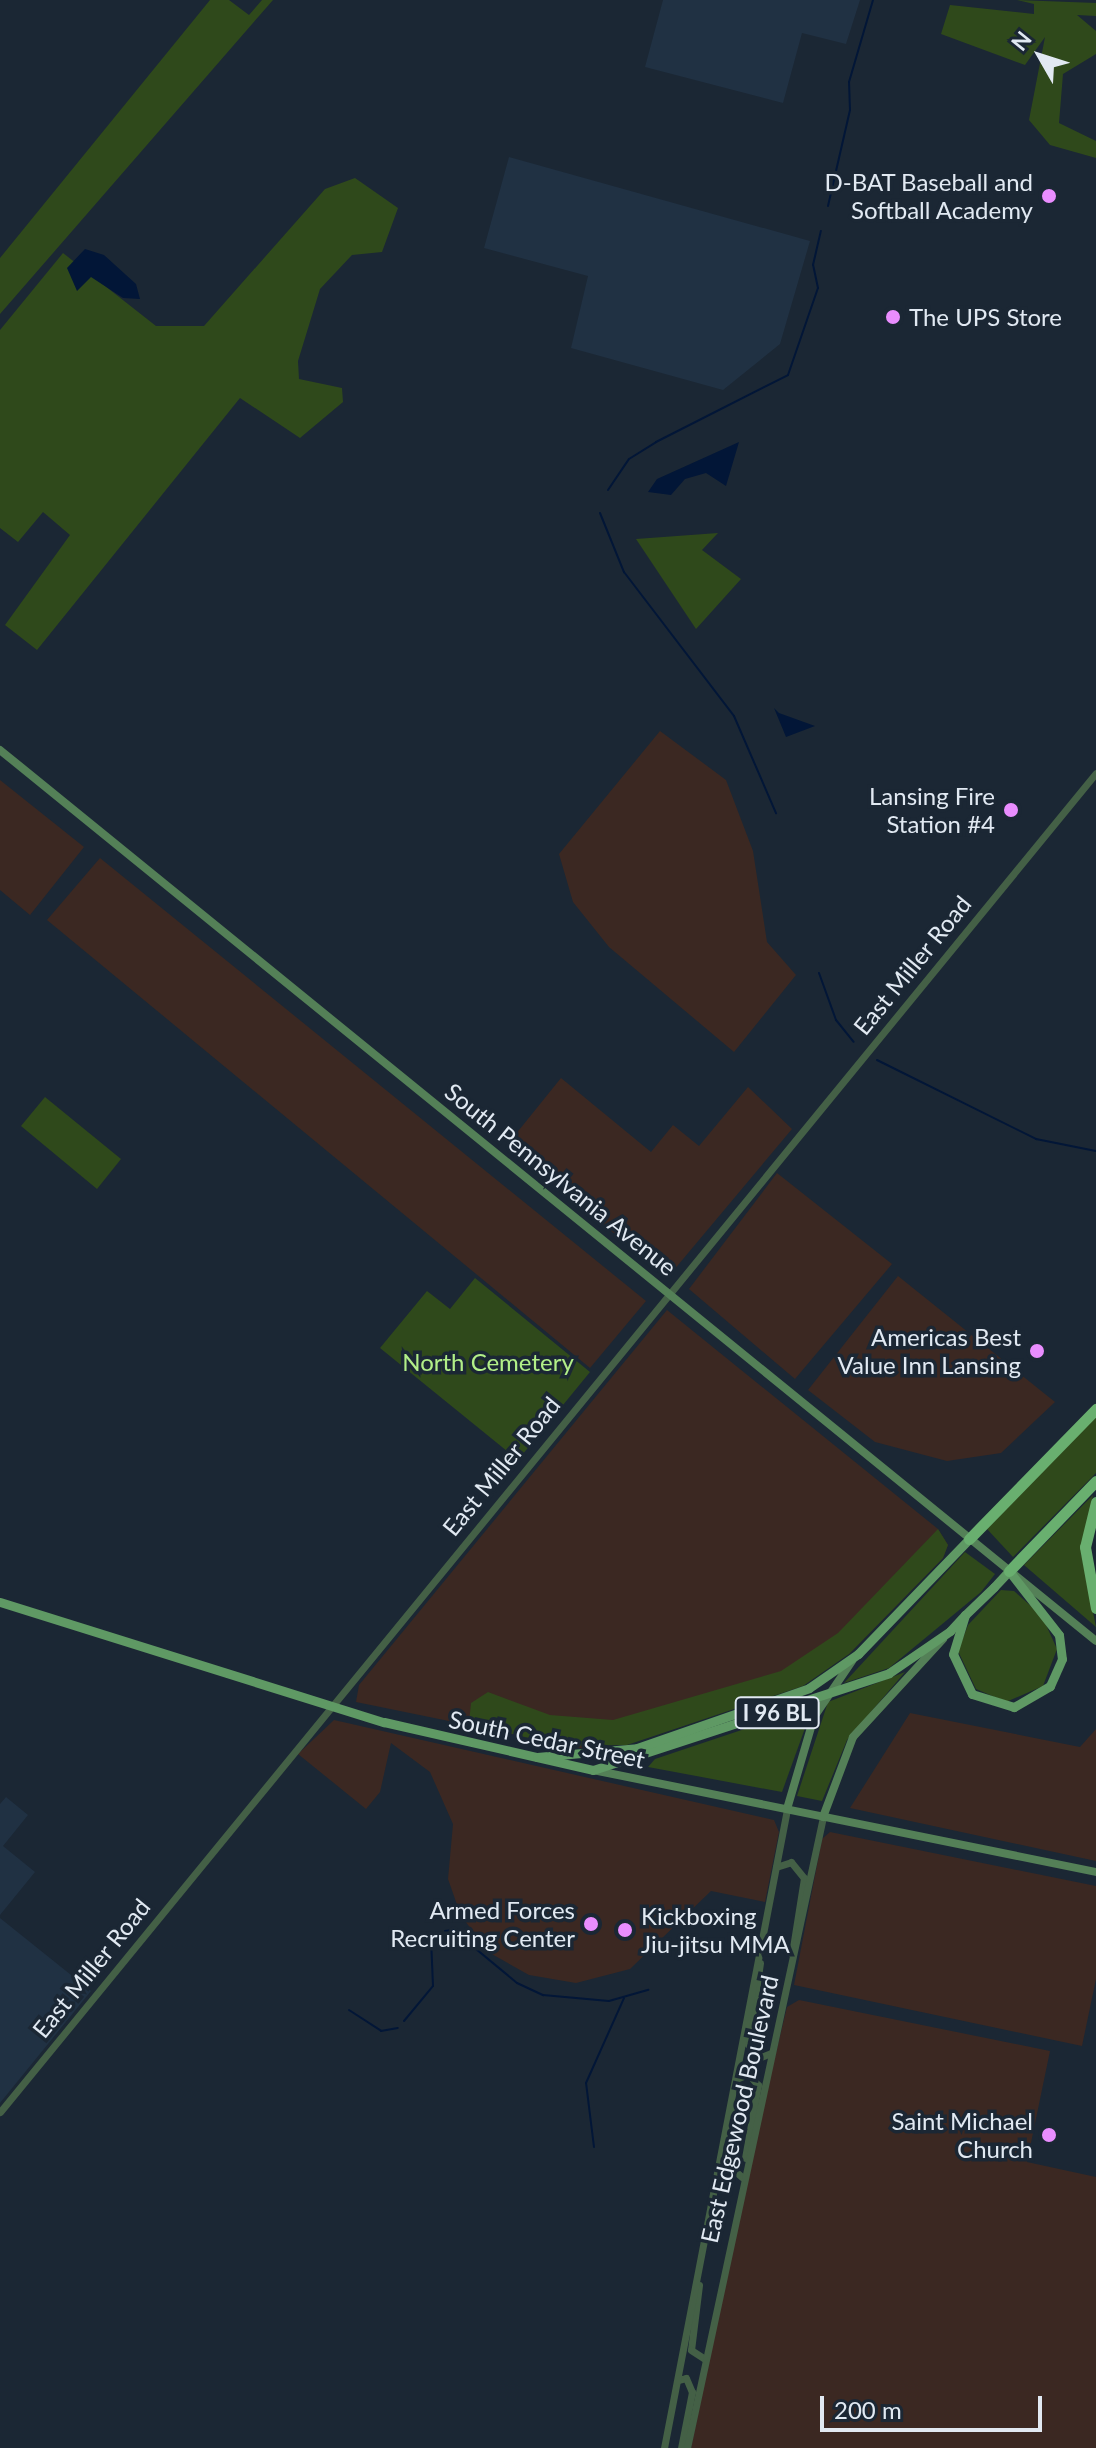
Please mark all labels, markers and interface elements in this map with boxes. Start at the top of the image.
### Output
north arrow [1000,16,1080,96]
text: N [1005,26,1037,56]
place label: D-BAT Baseball and Softball Academy [824,168,1033,224]
marker: D-BAT Baseball and Softball Academy [1040,187,1058,205]
place label: The UPS Store [909,303,1062,331]
marker: The UPS Store [884,308,902,326]
place label: Lansing Fire Station #4 [869,782,995,838]
marker: Lansing Fire Station #4 [1002,801,1020,819]
street label: East Miller Road [847,890,977,1040]
street label: South Pennsylvania Avenue [439,1076,683,1282]
place label: Americas Best Value Inn Lansing [838,1323,1021,1379]
marker: Americas Best Value Inn Lansing [1028,1342,1046,1360]
park label: North Cemetery [402,1348,574,1376]
street label: East Miller Road [436,1391,566,1541]
road number: I 96 BL [733,1695,821,1731]
street label: South Cedar Street [446,1704,648,1774]
street label: East Miller Road [26,1893,156,2043]
place label: Armed Forces Recruiting Center [390,1896,575,1952]
place label: Kickboxing Jiu-jitsu MMA [641,1902,790,1958]
marker: Armed Forces Recruiting Center [582,1915,600,1933]
marker: Kickboxing Jiu-jitsu MMA [616,1921,634,1939]
street label: East Edgewood Boulevard [694,1972,784,2246]
place label: Saint Michael Church [892,2107,1033,2163]
marker: Saint Michael Church [1040,2126,1058,2144]
scale bar [824,2380,1046,2430]
text: 200 m [834,2395,902,2424]

